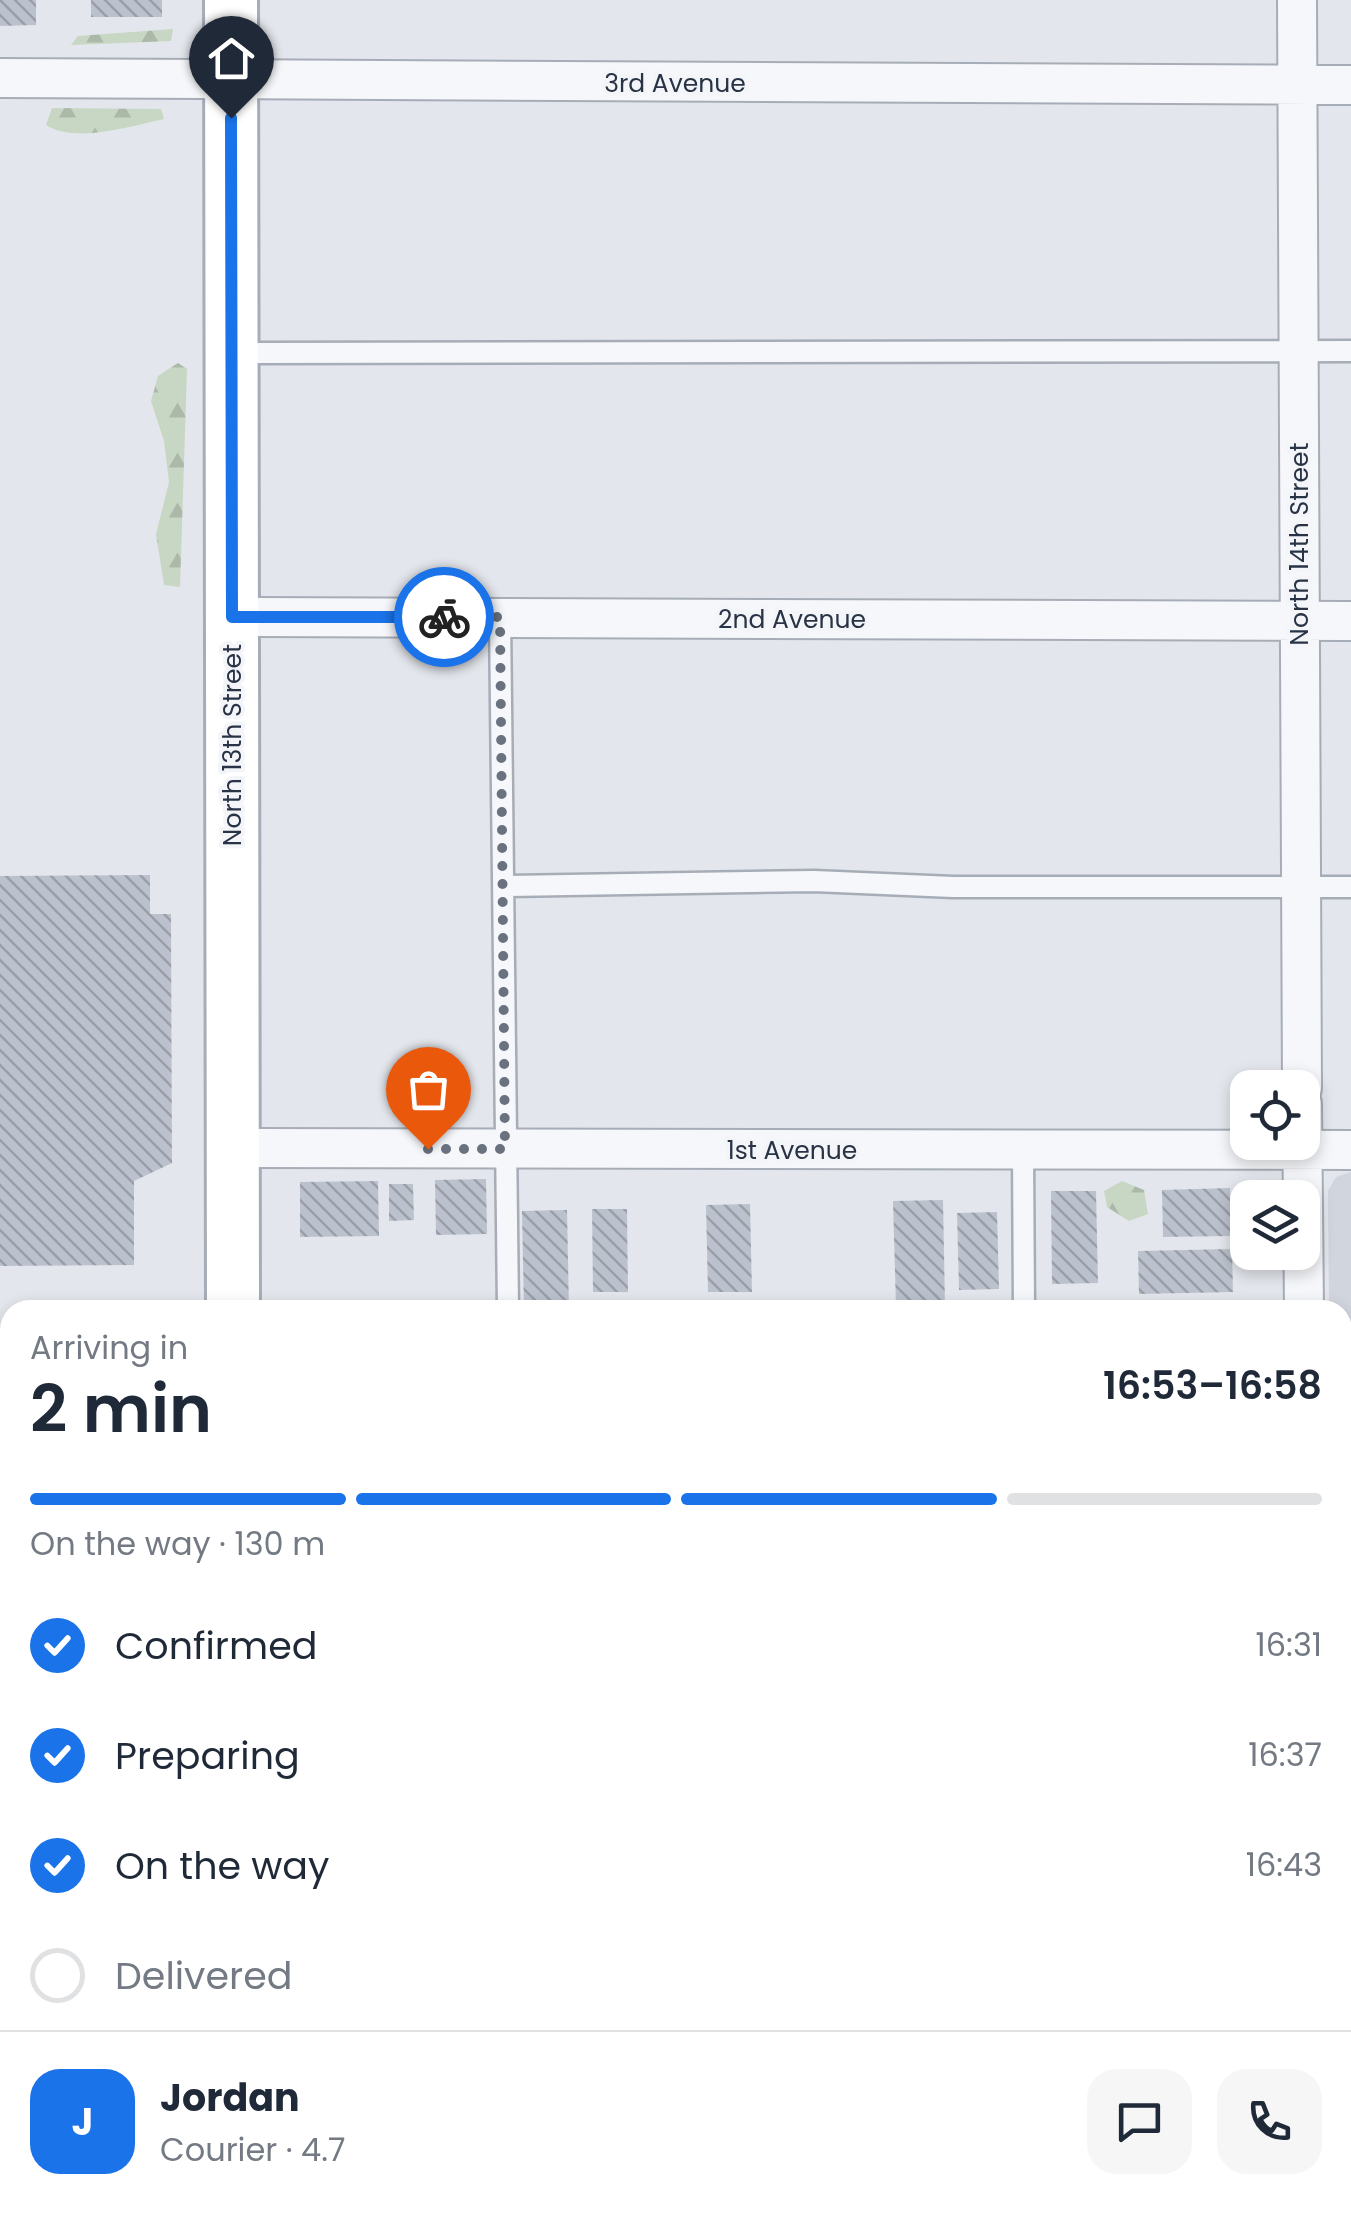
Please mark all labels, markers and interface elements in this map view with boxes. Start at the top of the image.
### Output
pin [189,16,274,119]
icon: home [204,31,259,86]
street label: 3rd Avenue [604,66,746,101]
street label: North 14th Street [1282,442,1317,646]
courier [394,567,494,667]
icon: bike [417,590,472,645]
street label: 2nd Avenue [718,602,866,637]
street label: North 13th Street [215,644,250,846]
pin [386,1047,471,1150]
icon: bag [401,1062,456,1117]
map controls [1230,1070,1320,1270]
button: locate [1230,1070,1320,1160]
street label: 1st Avenue [727,1133,857,1168]
button: layers [1230,1180,1320,1270]
text: Arriving in [30,1325,188,1370]
text: 16:53–16:58 [1103,1359,1322,1412]
text: 2 min [30,1364,212,1455]
text: On the way · 130 m [30,1521,325,1566]
icon: check [30,1618,85,1673]
text: Confirmed [115,1619,317,1672]
text: 16:31 [1256,1622,1322,1667]
icon: check [30,1728,85,1783]
text: Preparing [115,1729,300,1782]
text: 16:37 [1248,1732,1322,1777]
icon: check [30,1838,85,1893]
text: On the way [115,1839,329,1892]
text: 16:43 [1246,1842,1322,1887]
text: Delivered [115,1949,292,2002]
button: chat [1087,2069,1192,2174]
button: phone [1217,2069,1322,2174]
text: Jordan [160,2071,300,2124]
text: J [72,2095,93,2148]
text: Courier · 4.7 [160,2127,345,2172]

